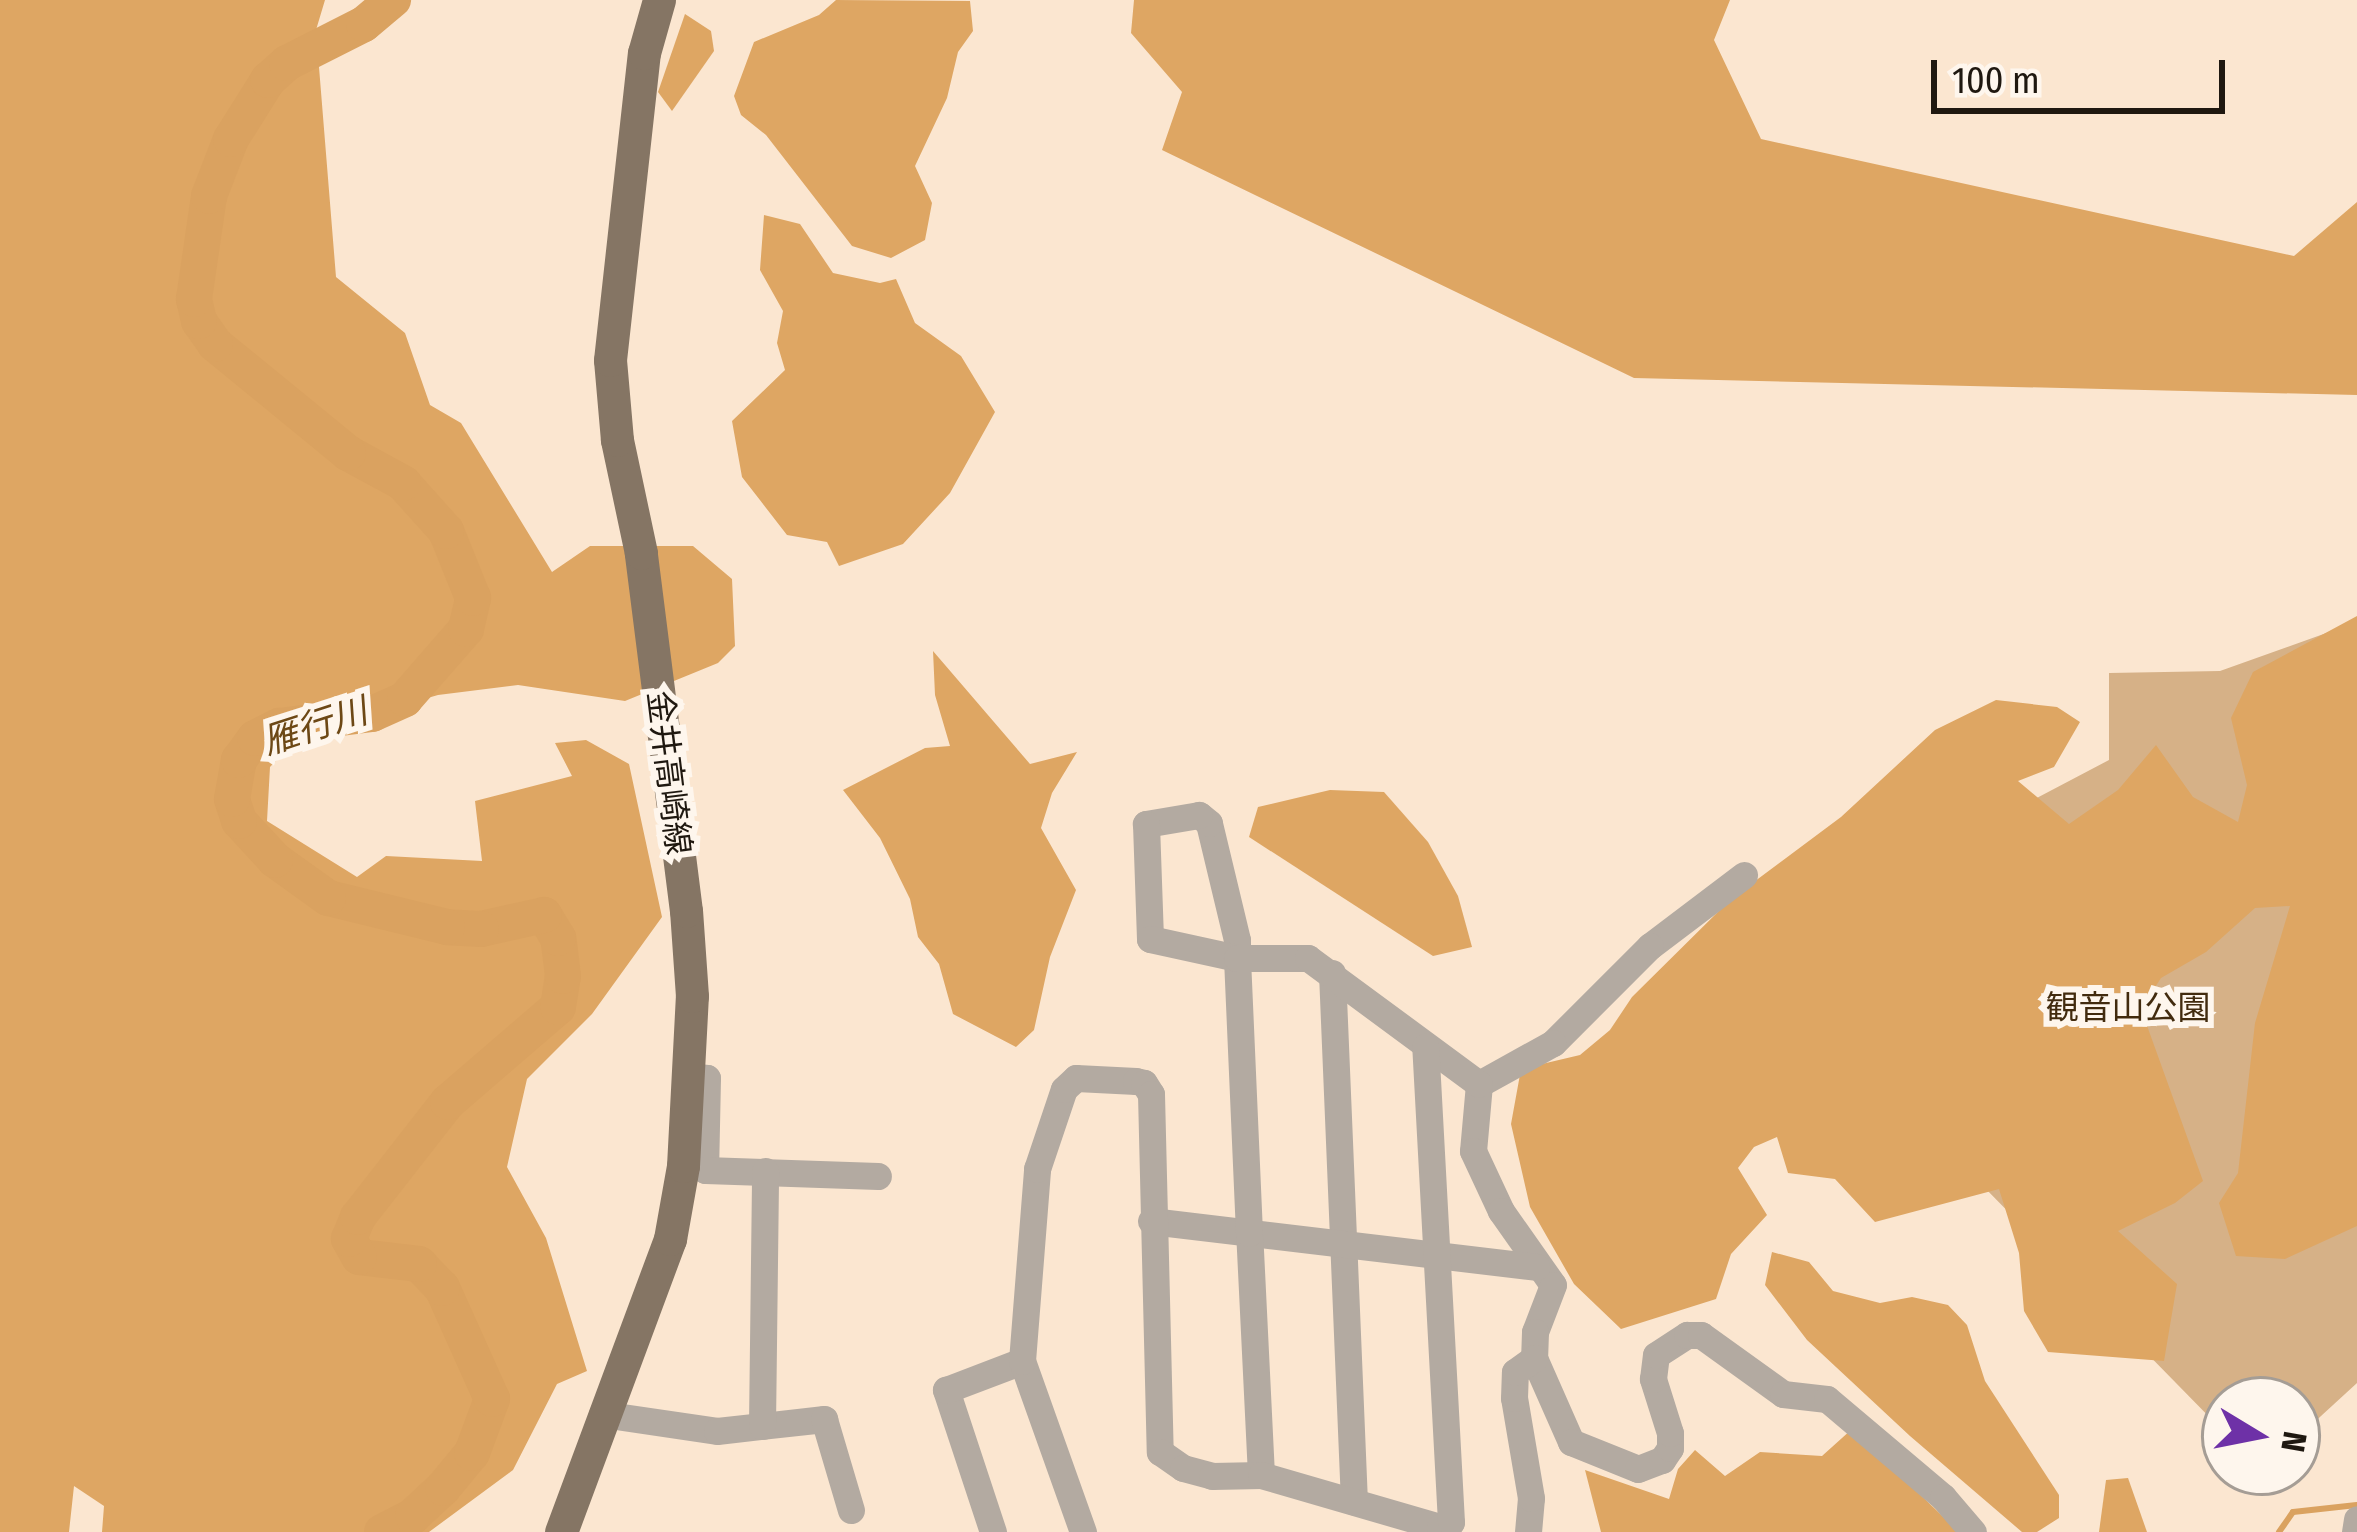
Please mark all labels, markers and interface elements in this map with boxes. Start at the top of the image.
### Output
scale bar [1937,36,2231,110]
text: 100 m [1952,59,2040,103]
street label: 金井高崎線 [638,689,698,857]
water label: 雁行川 [257,690,373,764]
park label: 観音山公園 [2046,989,2210,1029]
north arrow [2201,1376,2321,1496]
text: N [2272,1429,2315,1455]

